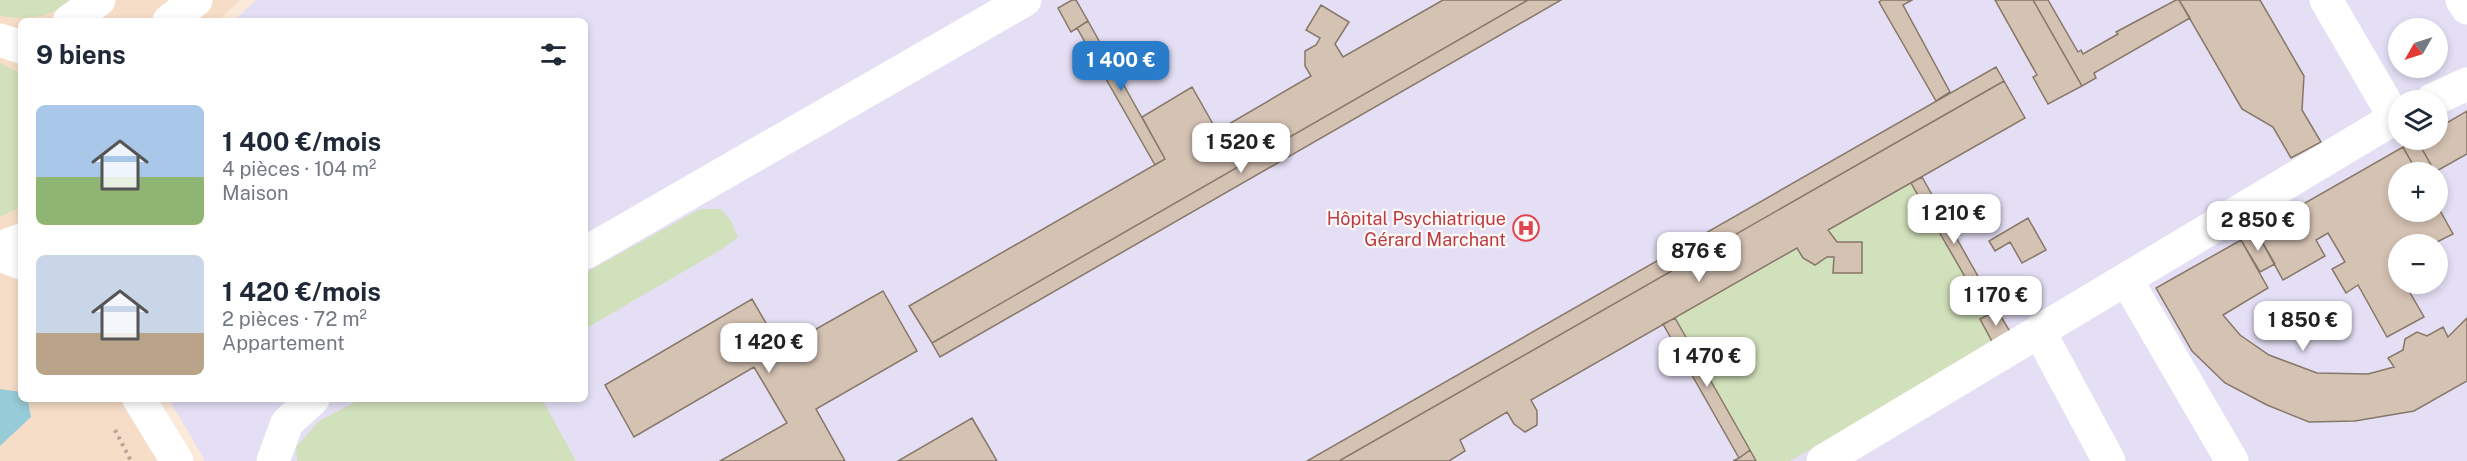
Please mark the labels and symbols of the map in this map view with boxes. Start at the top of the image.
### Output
north arrow [2388,18,2448,78]
pin: 1 400 € [1066,41,1176,92]
pin: 1 520 € [1186,123,1296,174]
pin: 1 210 € [1899,194,2009,245]
pin: 2 850 € [2203,201,2313,252]
place label: Hôpital Psychiatrique Gérard Marchant [1327,208,1506,250]
hospital icon: Hôpital Psychiatrique Gérard Marchant [1511,213,1541,243]
pin: 876 € [1657,232,1741,283]
pin: 1 170 € [1941,276,2051,327]
pin: 1 850 € [2248,301,2358,352]
pin: 1 420 € [714,323,824,374]
pin: 1 470 € [1652,337,1762,388]

